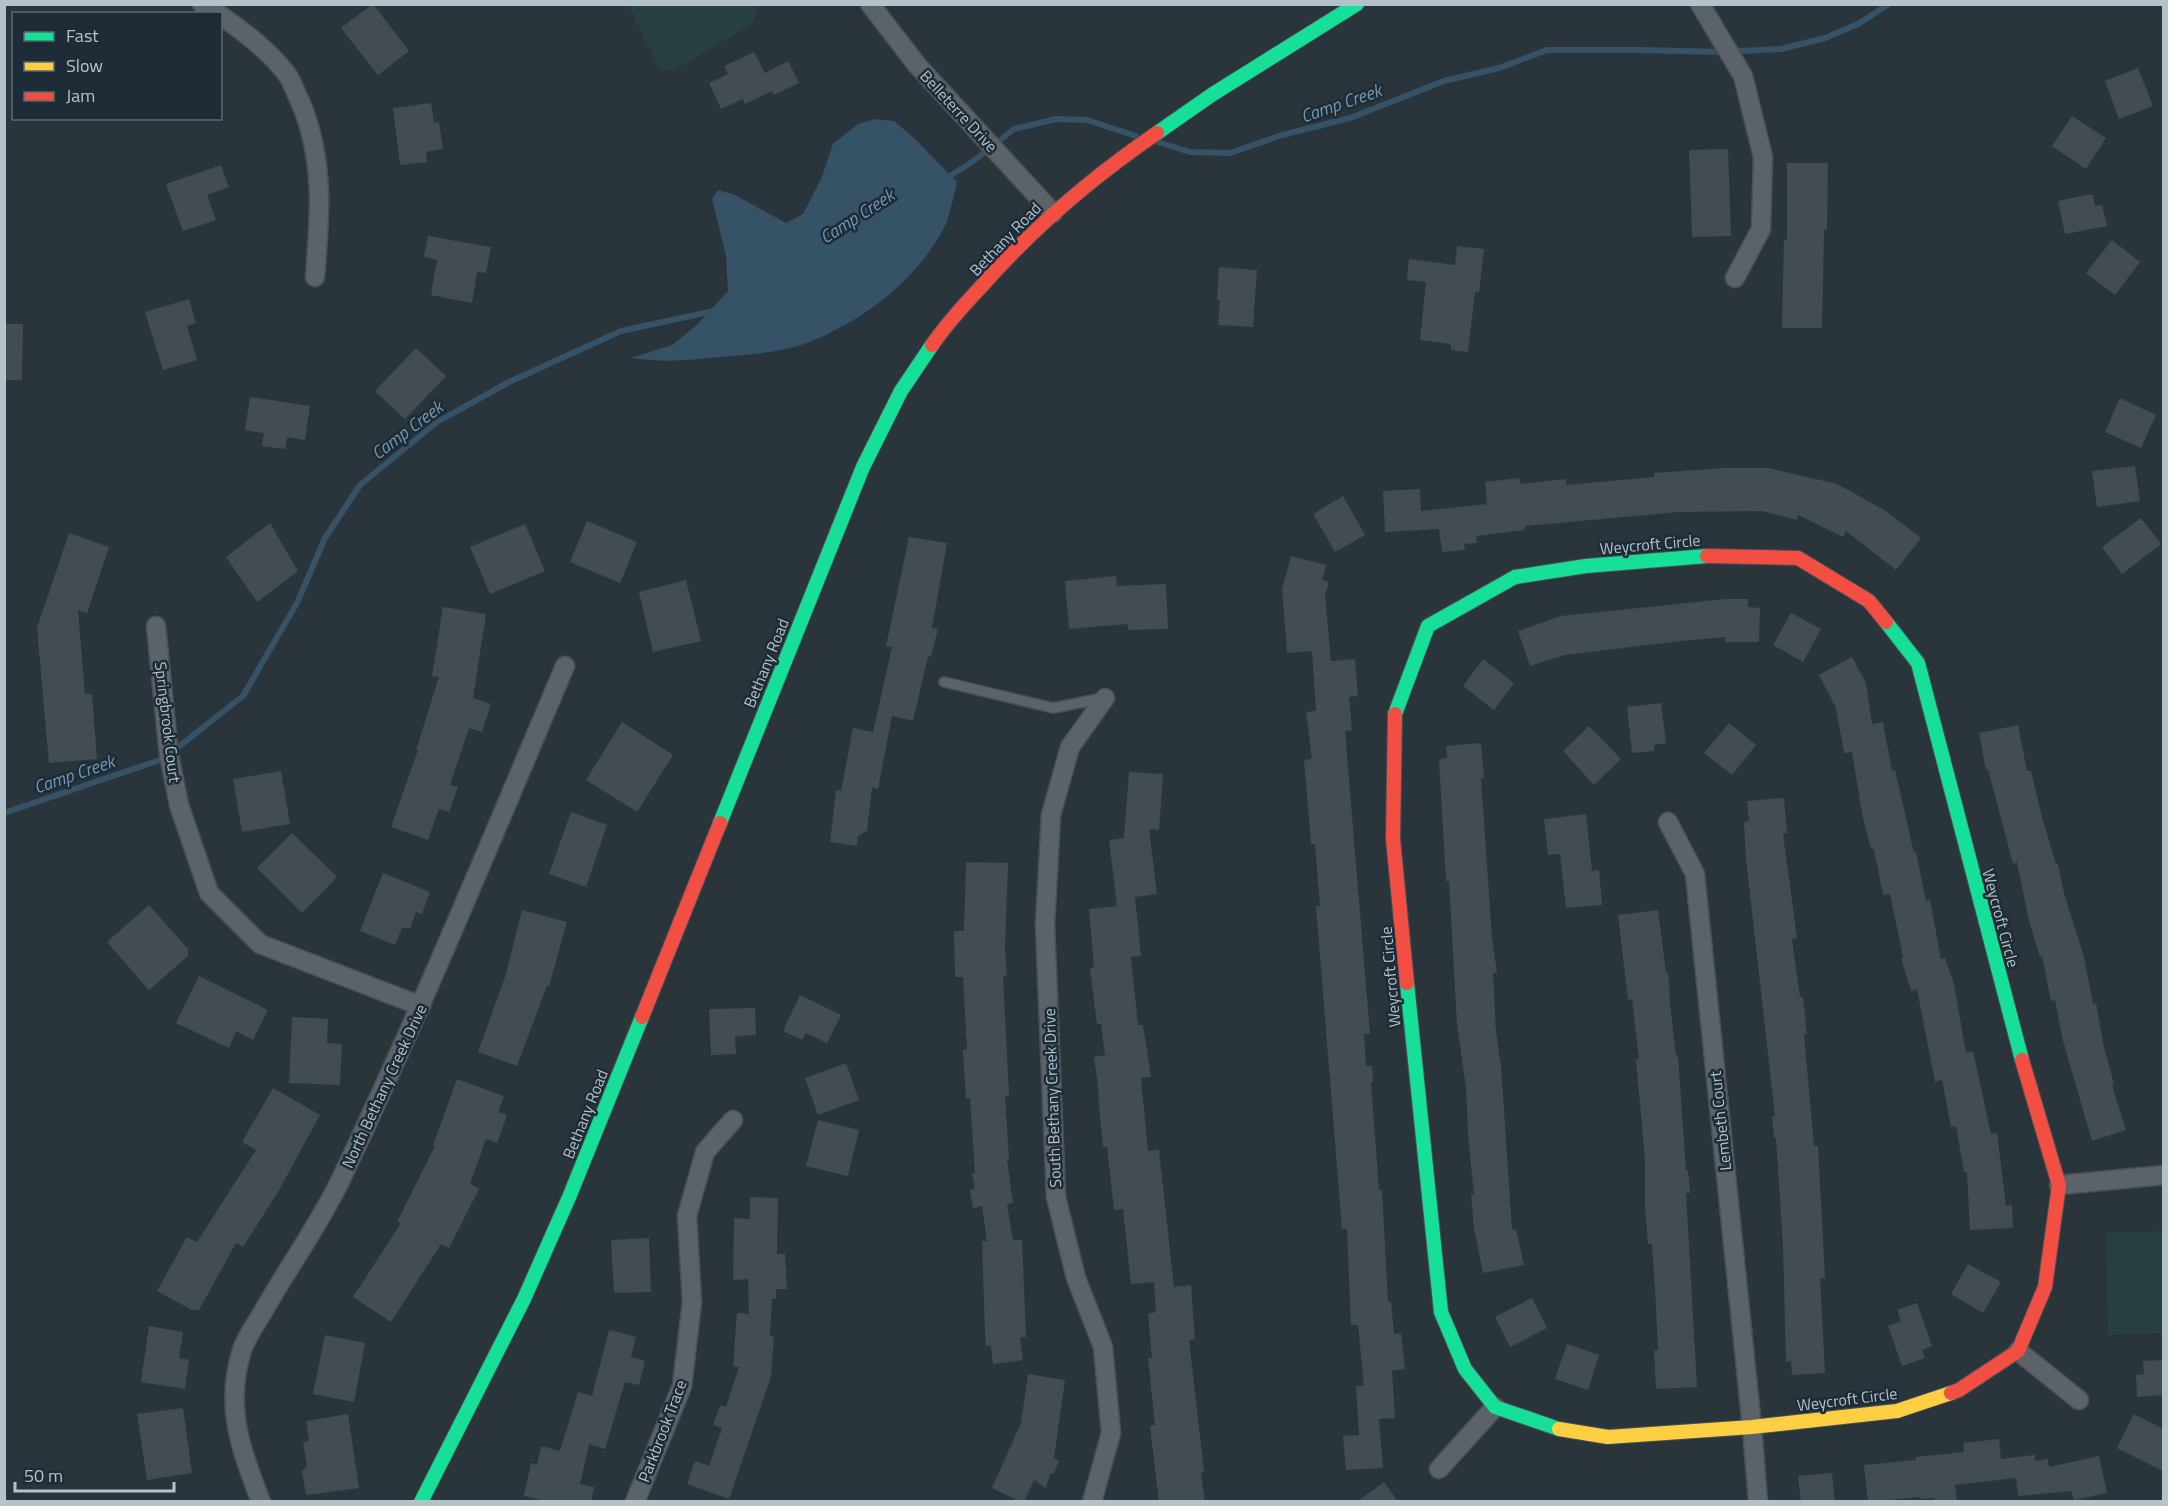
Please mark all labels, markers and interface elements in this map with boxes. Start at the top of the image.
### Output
legend [12,12,222,120]
text: Fast [66,22,99,49]
text: Slow [66,52,103,79]
street label: Belleterre Drive [915,65,1003,157]
water label: Camp Creek [1297,76,1387,129]
text: Jam [66,82,95,109]
water label: Camp Creek [814,181,901,250]
street label: Bethany Road [964,197,1046,281]
water label: Camp Creek [365,393,450,466]
street label: Weycroft Circle [1599,528,1701,560]
street label: Bethany Road [737,615,795,711]
street label: Springbrook Court [149,660,187,784]
water label: Camp Creek [30,747,120,800]
street label: Weycroft Circle [1976,866,2026,970]
street label: Weycroft Circle [1374,926,1406,1028]
street label: North Bethany Creek Drive [335,1000,433,1172]
street label: South Bethany Creek Drive [1037,1008,1067,1188]
street label: Bethany Road [556,1066,614,1162]
street label: Lembeth Court [1703,1070,1737,1172]
street label: Parkbrook Trace [631,1376,693,1486]
street label: Weycroft Circle [1795,1381,1899,1417]
scale bar [15,1455,174,1493]
text: 50 m [24,1462,63,1489]

